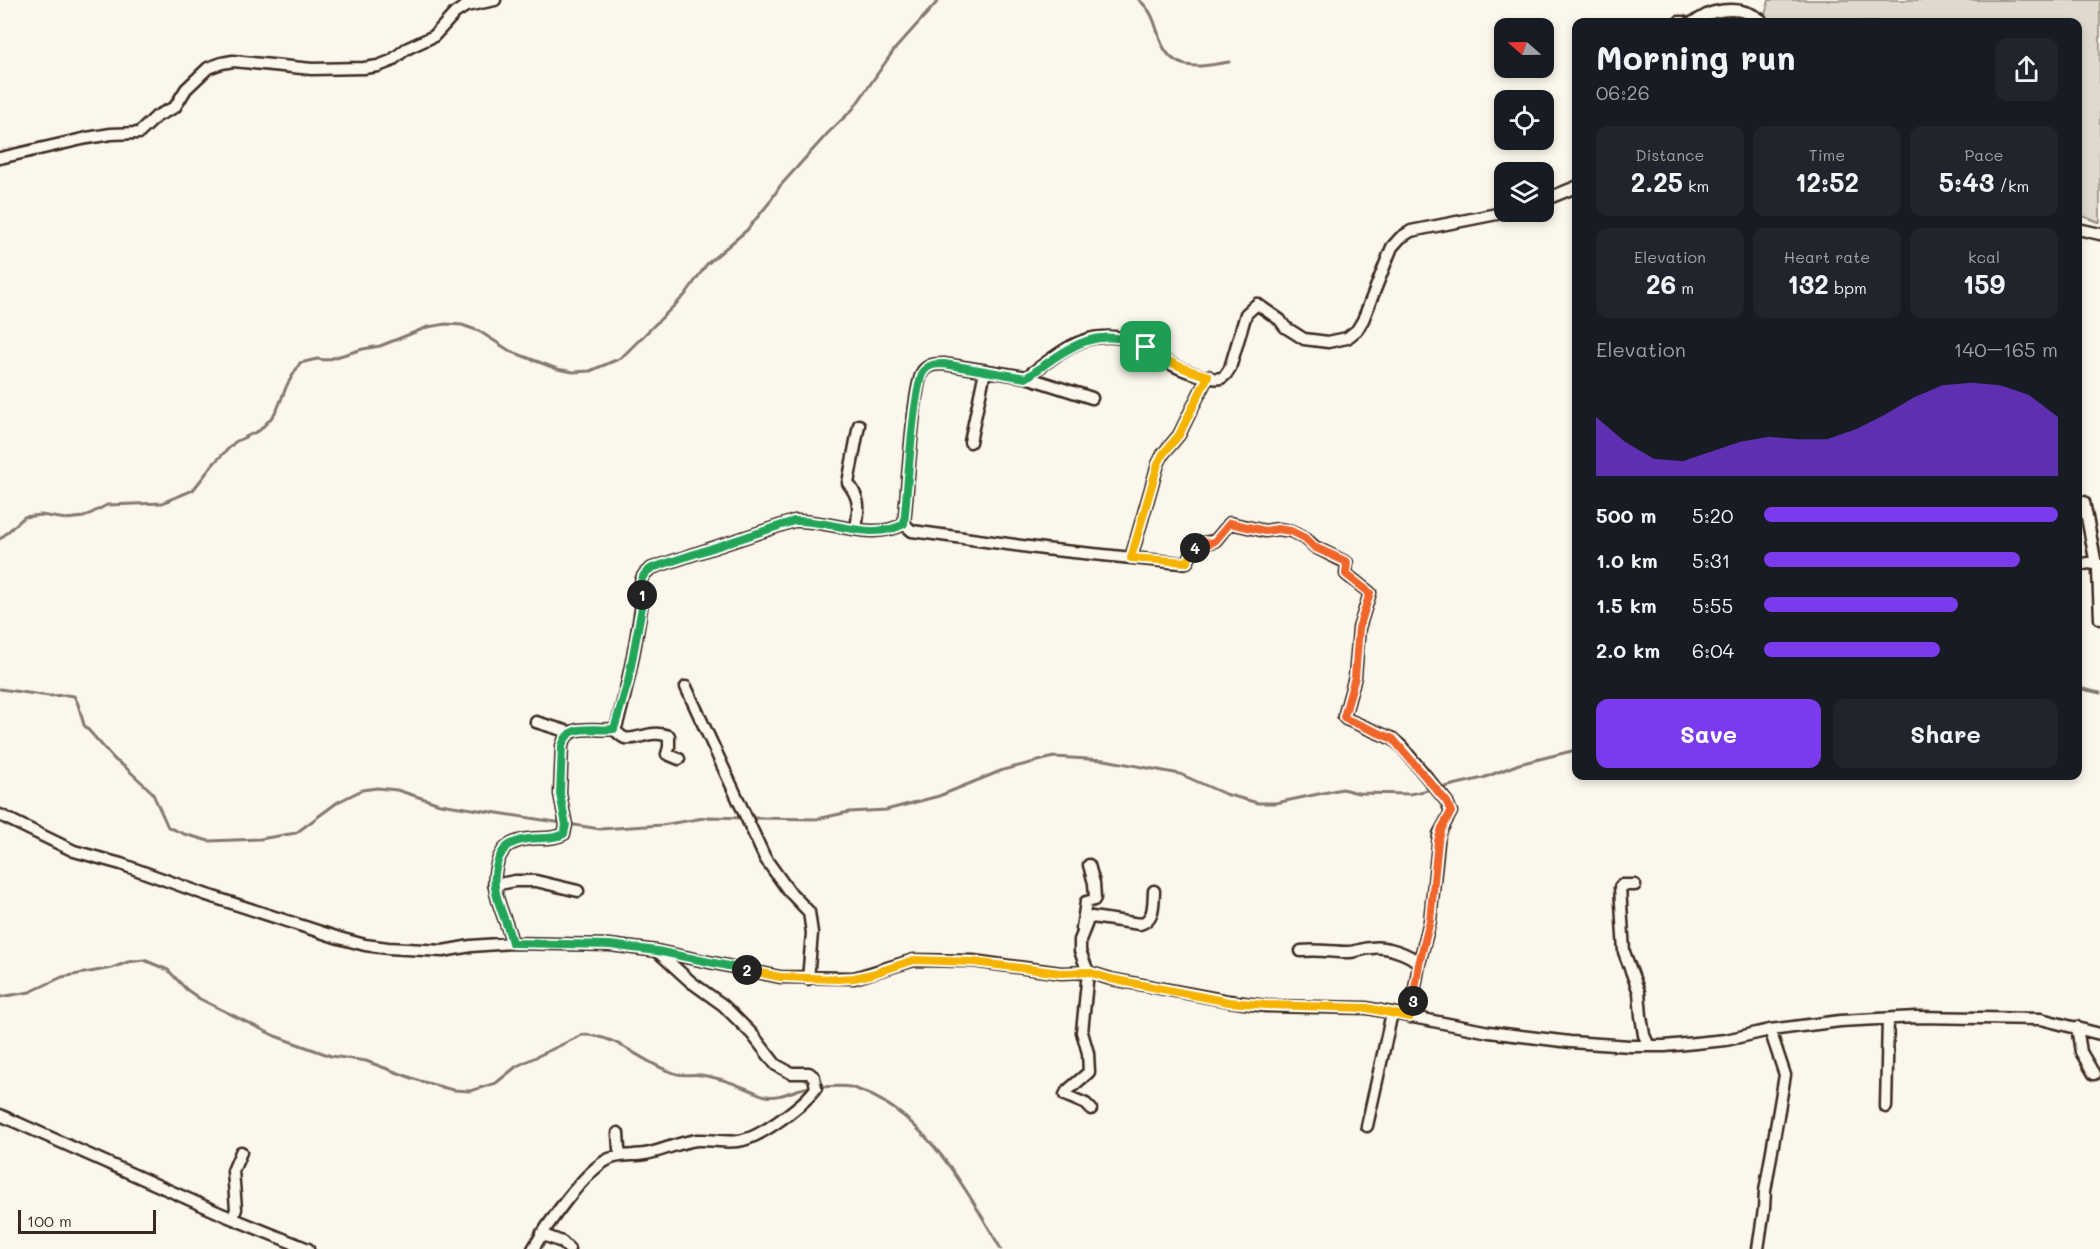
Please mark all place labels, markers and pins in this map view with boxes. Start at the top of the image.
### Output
pin [1120,321,1171,372]
pin: 4 [1180,533,1210,563]
pin: 1 [627,580,657,610]
pin: 2 [732,955,762,985]
pin: 3 [1398,986,1428,1016]

